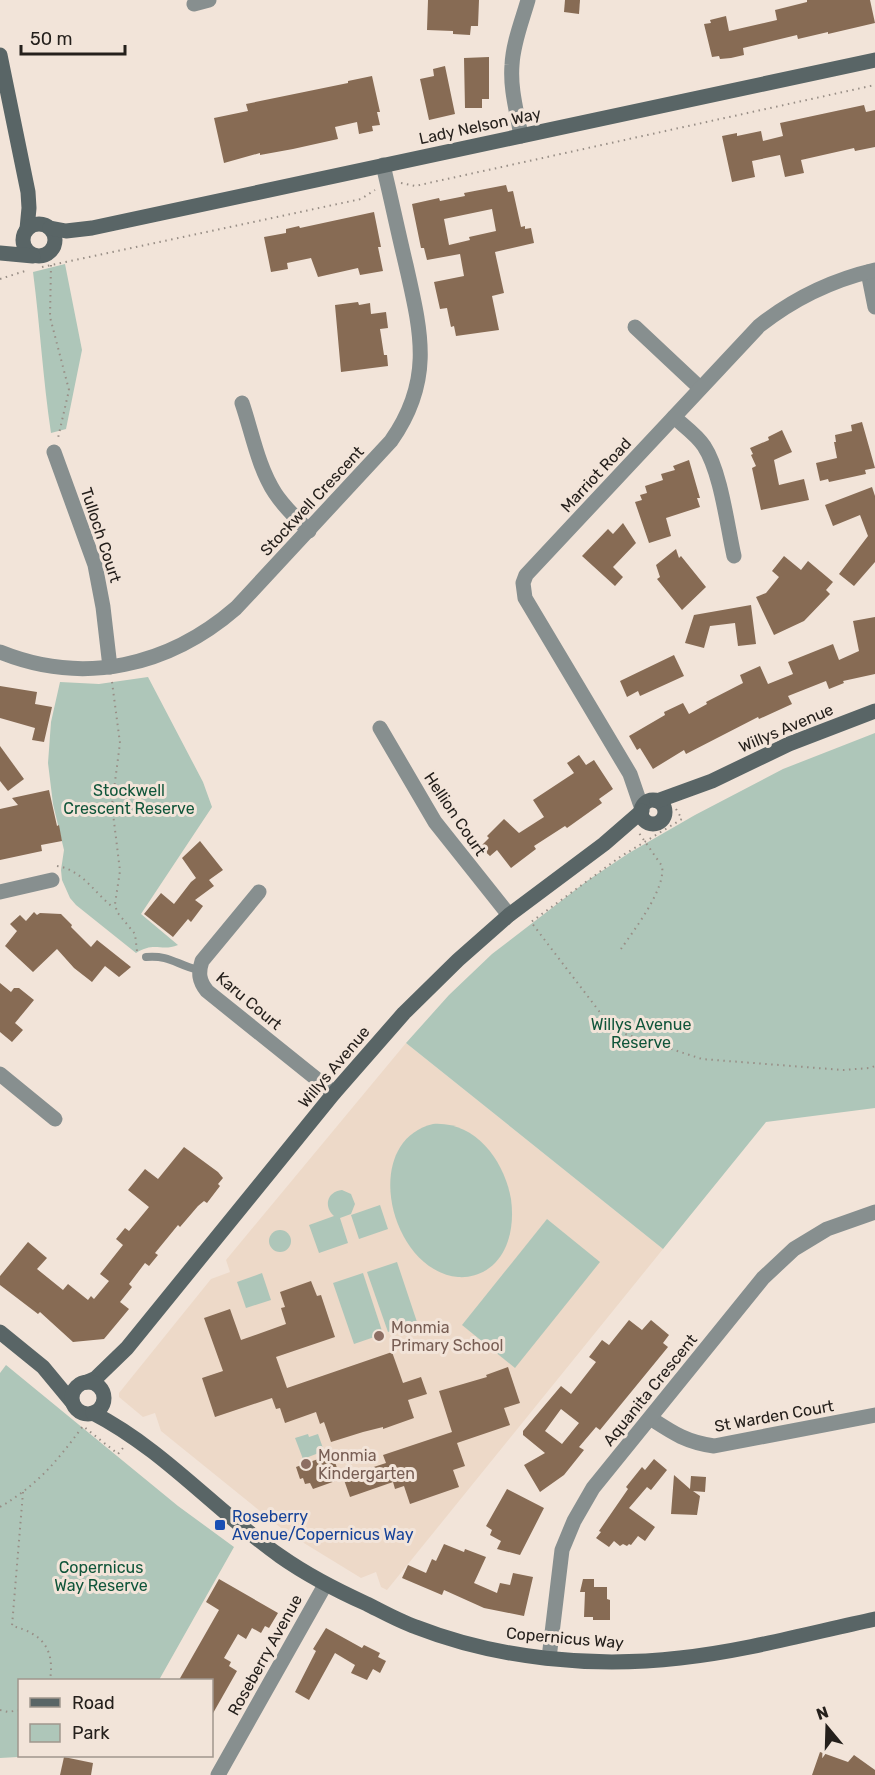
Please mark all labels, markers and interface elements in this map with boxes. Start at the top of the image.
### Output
scale bar [21,18,124,56]
text: 50 m [30,28,73,50]
street label: Lady Nelson Way [417,104,543,148]
street label: Marriot Road [557,434,635,516]
street label: Stockwell Crescent [256,442,368,560]
street label: Tulloch Court [77,485,125,585]
street label: Willys Avenue [736,700,836,756]
street label: Hellion Court [420,769,490,859]
park label: Stockwell Crescent Reserve [63,781,195,818]
street label: Karu Court [212,968,286,1034]
park label: Willys Avenue Reserve [591,1015,691,1052]
street label: Willys Avenue [294,1022,374,1112]
place label: Monmia Primary School [391,1318,503,1355]
marker: Monmia Primary School [372,1329,386,1343]
street label: Aquanita Crescent [599,1330,701,1450]
street label: St Warden Court [713,1396,835,1436]
place label: Monmia Kindergarten [318,1446,415,1483]
marker: Monmia Kindergarten [299,1457,313,1471]
place label: Roseberry Avenue/Copernicus Way [232,1507,414,1544]
marker: Roseberry Avenue/Copernicus Way [213,1518,227,1532]
park label: Copernicus Way Reserve [54,1558,148,1595]
street label: Roseberry Avenue [224,1591,306,1719]
street label: Copernicus Way [505,1623,625,1653]
legend [18,1679,213,1757]
text: Road [72,1692,115,1714]
north arrow [797,1697,857,1757]
text: N [814,1702,831,1724]
text: Park [72,1722,110,1744]

